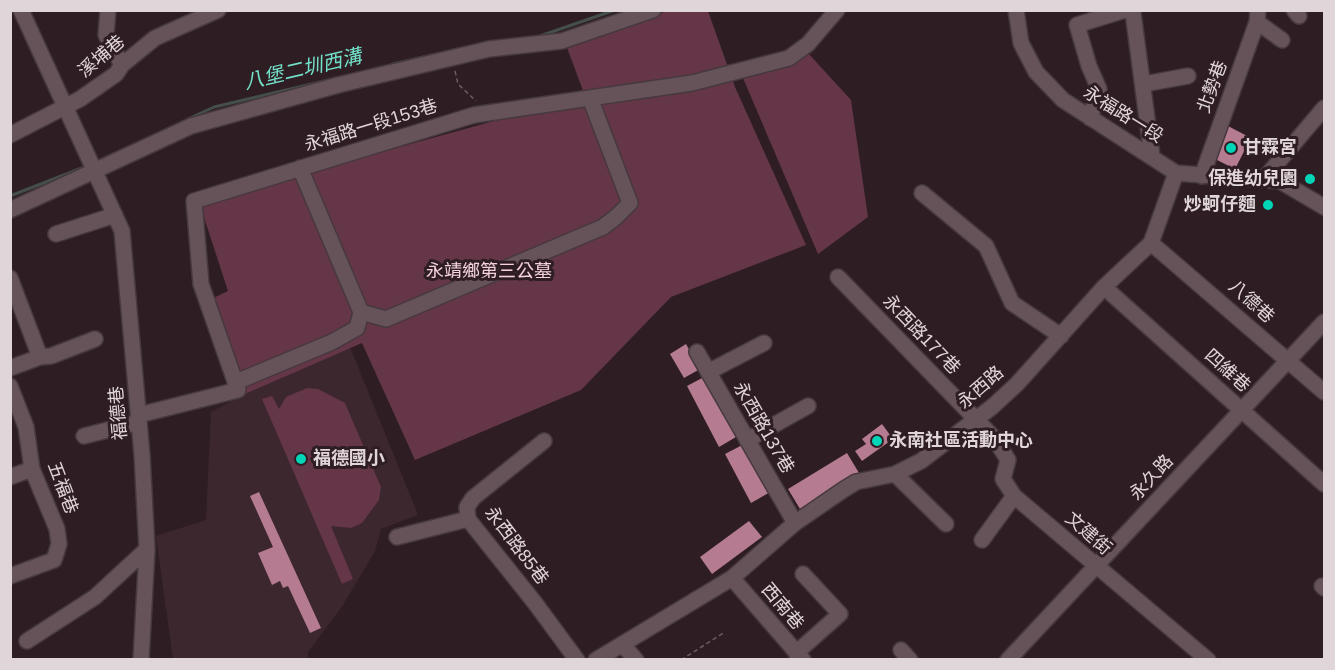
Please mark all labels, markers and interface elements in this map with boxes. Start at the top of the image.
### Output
street label: 溪埔巷 [74,31,130,83]
water label: 八堡二圳西溝 [242,45,364,95]
street label: 北勢巷 [1194,58,1232,116]
street label: 永福路一段 [1079,82,1167,148]
street label: 永福路一段153巷 [302,95,440,157]
place label: 甘霖宮 [1243,137,1297,159]
marker: 甘霖宮 [1224,141,1238,155]
place label: 保進幼兒園 [1208,168,1298,190]
marker: 保進幼兒園 [1303,172,1317,186]
place label: 炒蚵仔麵 [1184,194,1256,216]
marker: 炒蚵仔麵 [1261,198,1275,212]
park label: 永靖鄉第三公墓 [426,261,552,283]
street label: 八德巷 [1224,276,1278,328]
street label: 永西路177巷 [878,291,964,379]
street label: 四維巷 [1200,345,1254,397]
street label: 永西路 [954,362,1008,414]
street label: 永西路137巷 [728,378,798,478]
street label: 福德巷 [106,385,132,441]
place label: 永南社區活動中心 [889,430,1033,452]
marker: 永南社區活動中心 [870,434,884,448]
place label: 福德國小 [313,448,385,470]
street label: 永久路 [1126,451,1178,505]
marker: 福德國小 [294,452,308,466]
street label: 五福巷 [42,459,82,517]
street label: 永西路85巷 [480,503,552,589]
street label: 文建街 [1061,508,1115,560]
street label: 西南巷 [756,579,808,635]

